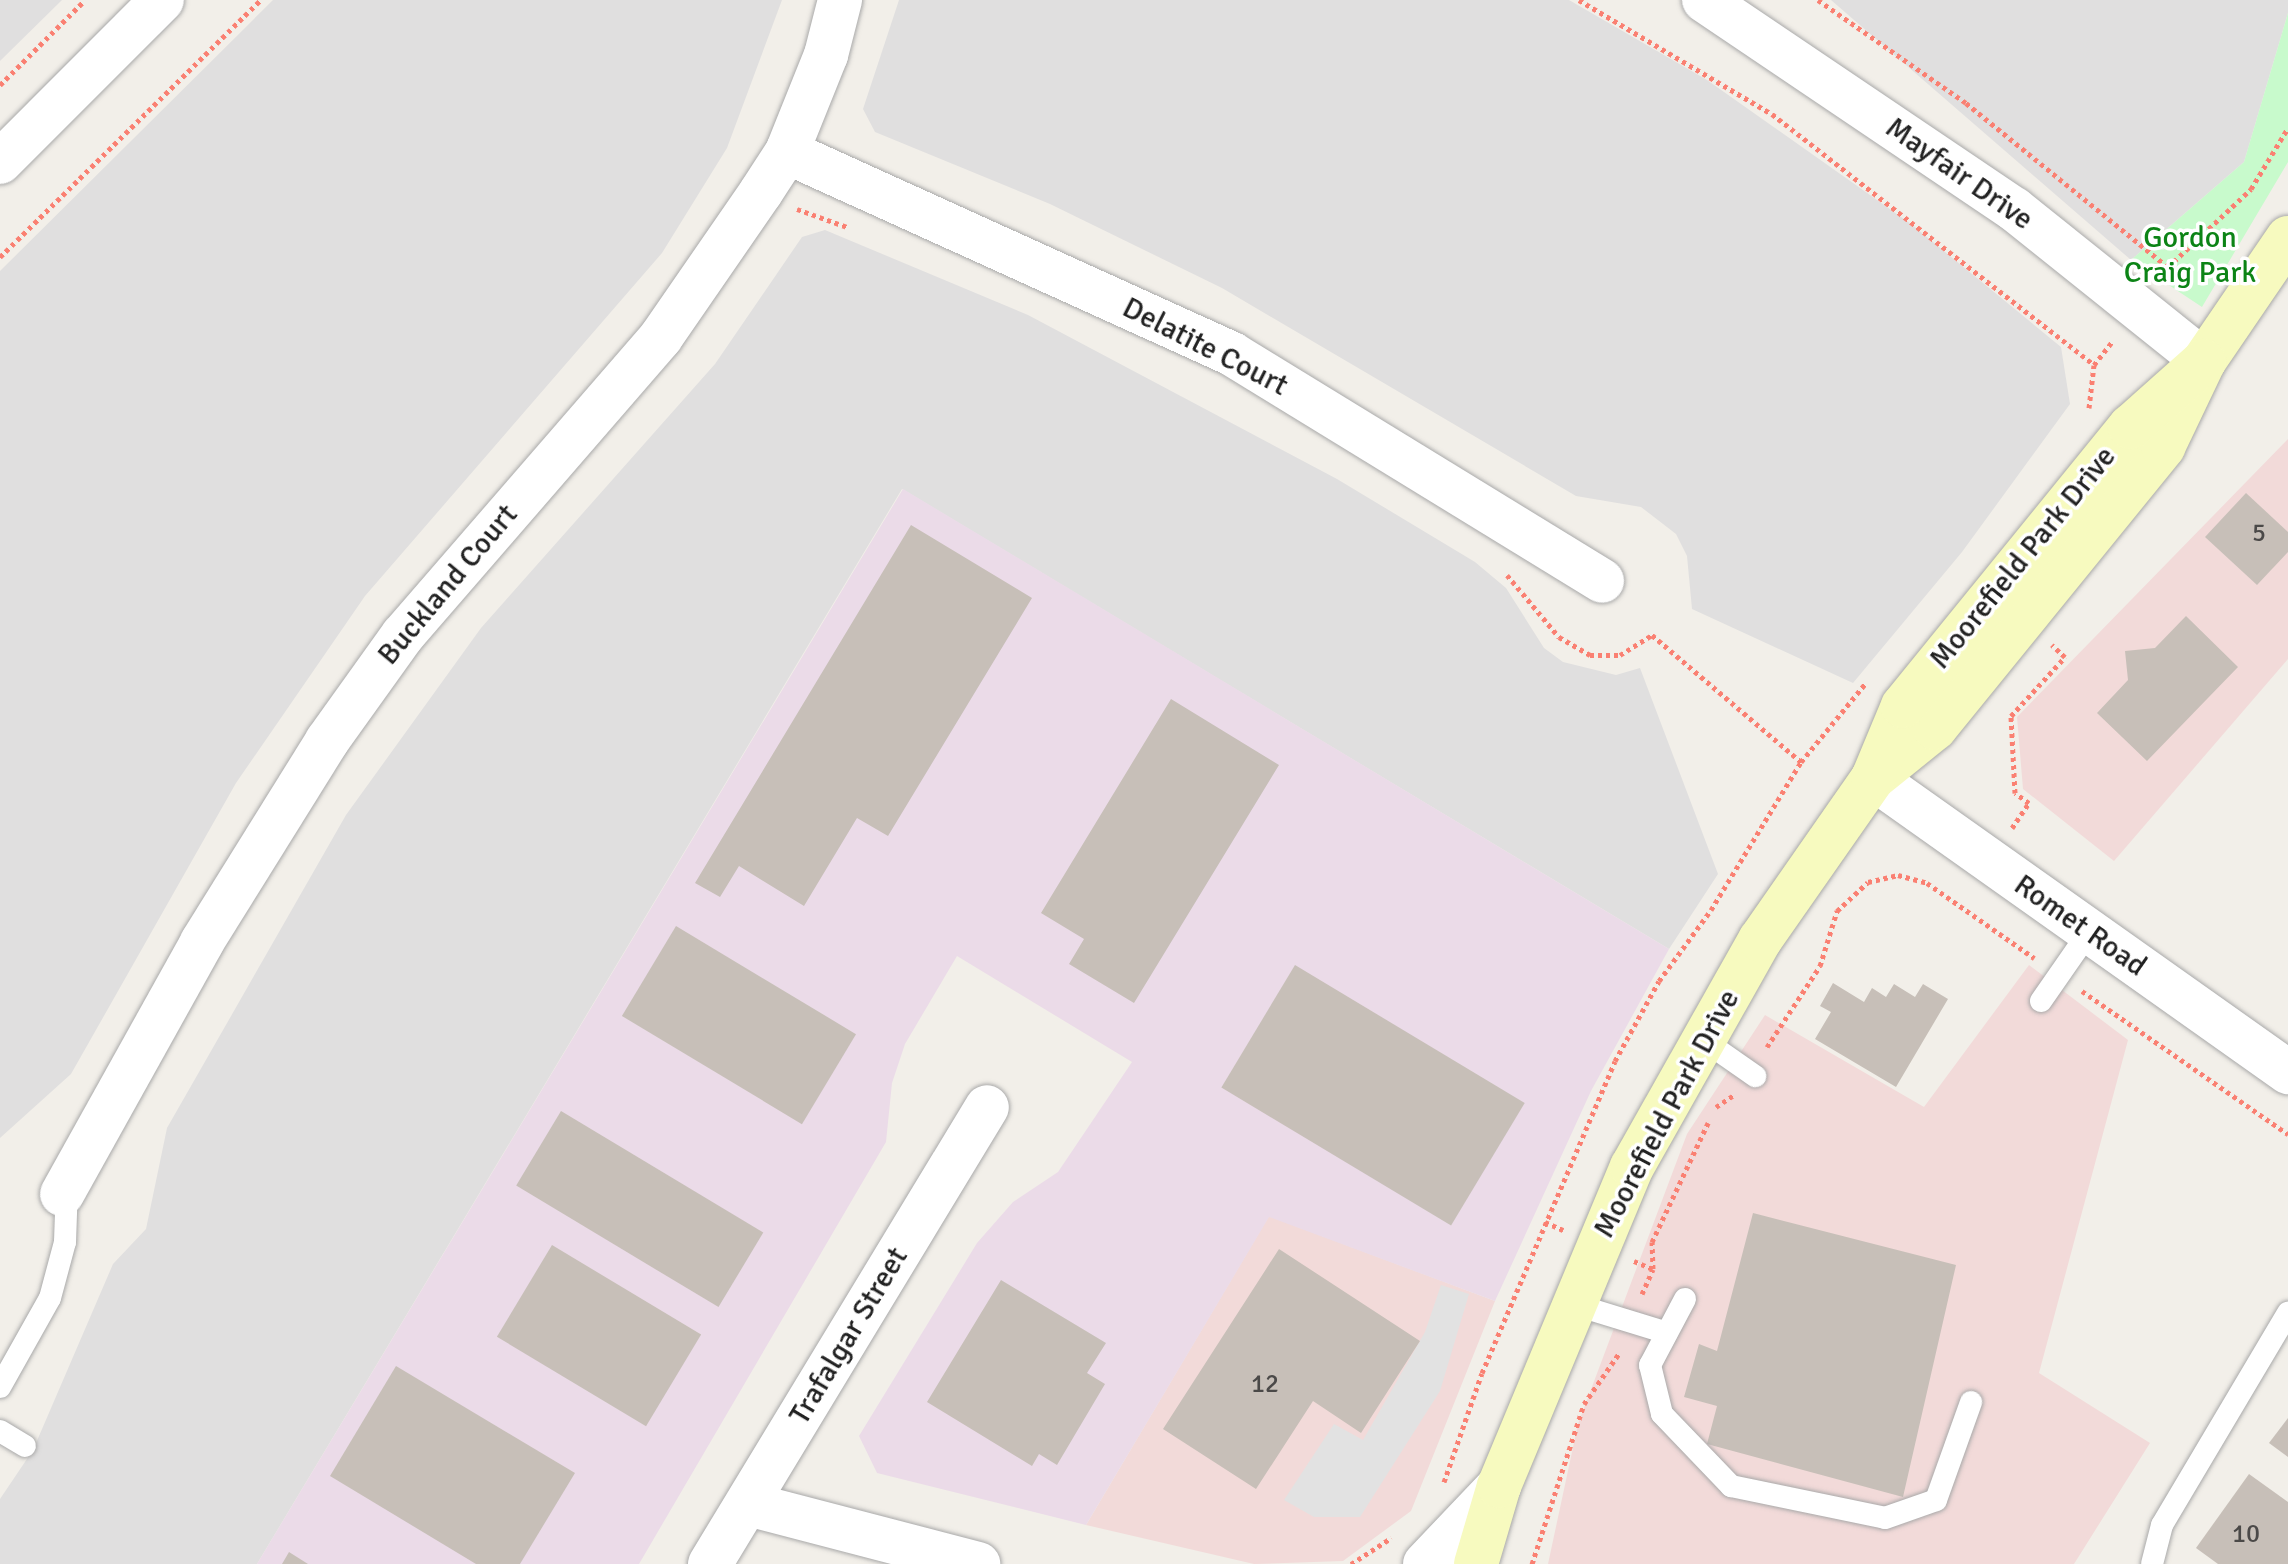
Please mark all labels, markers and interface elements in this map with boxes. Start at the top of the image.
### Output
street label: Mayfair Drive [1878,110,2040,238]
park label: Gordon Craig Park [2124,220,2256,290]
street label: Delatite Court [1116,290,1294,404]
street label: Moorefield Park Drive [1922,439,2124,677]
street label: Buckland Court [371,498,525,672]
house number: 5 [2252,518,2266,550]
street label: Romet Road [2007,867,2153,985]
street label: Moorefield Park Drive [1586,984,1748,1244]
street label: Trafalgar Street [782,1241,916,1431]
house number: 12 [1251,1369,1279,1401]
house number: 10 [2232,1519,2260,1551]

